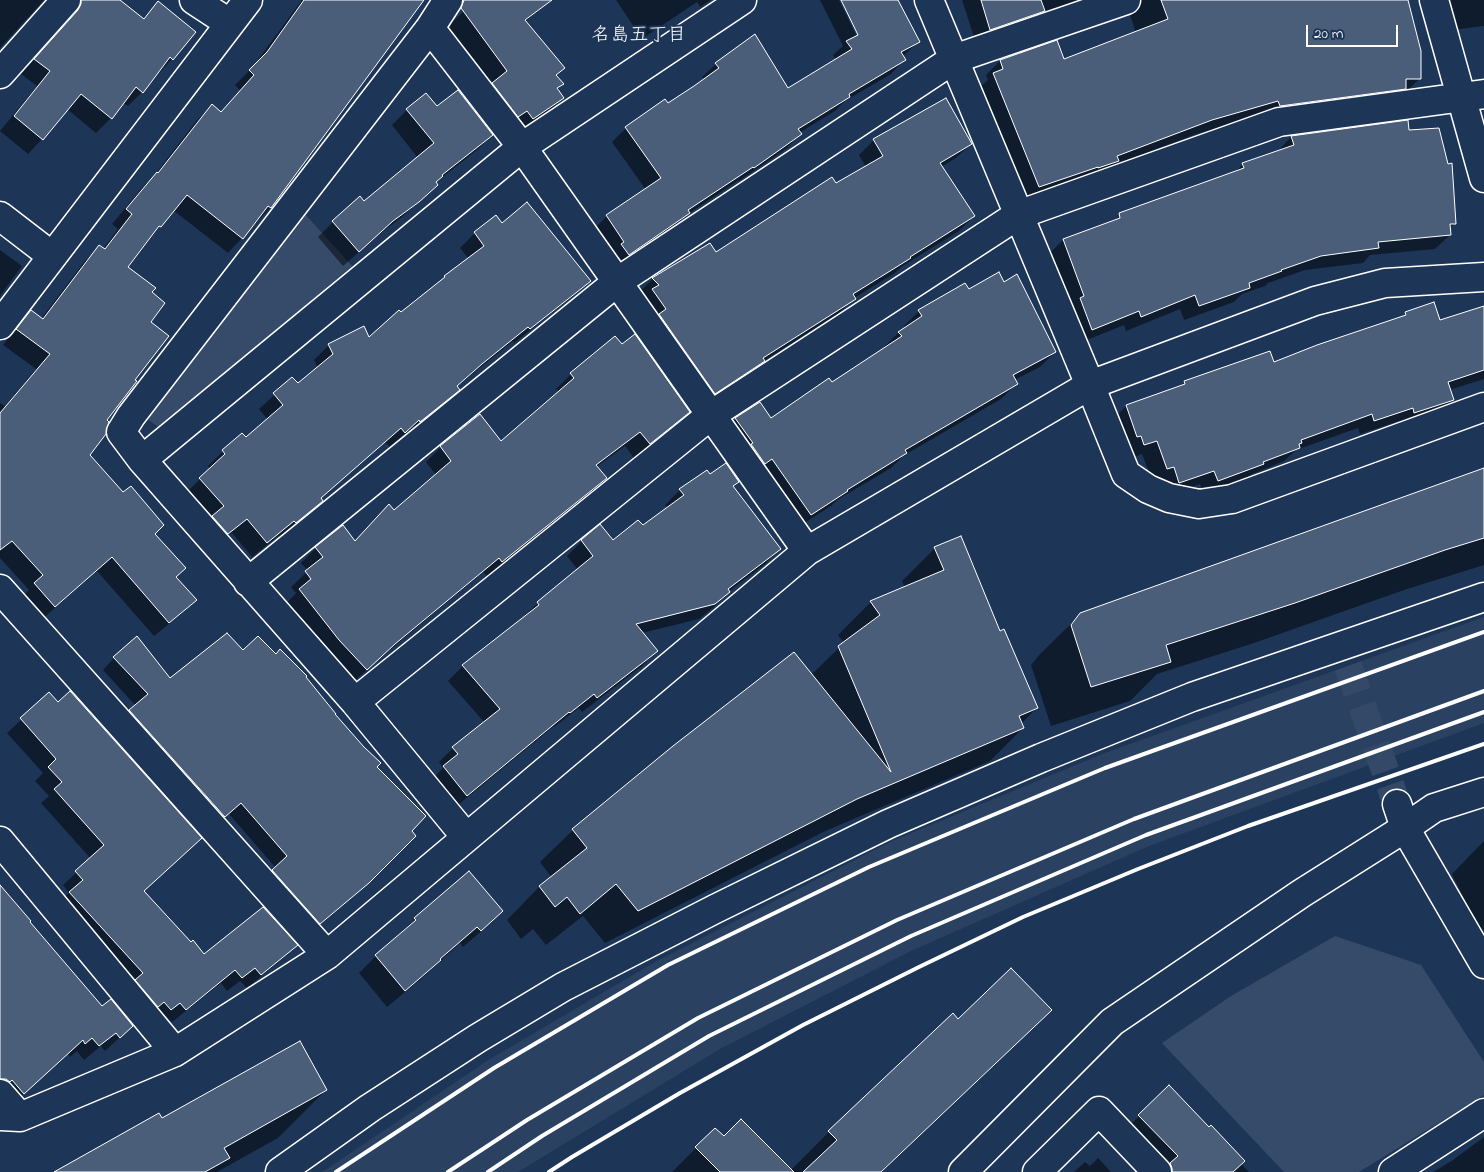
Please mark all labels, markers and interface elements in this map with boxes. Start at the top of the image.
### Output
scale bar [1309,15,1402,47]
text: 20 m [1314,23,1343,45]
district label: 名島五丁目 [592,26,686,48]

